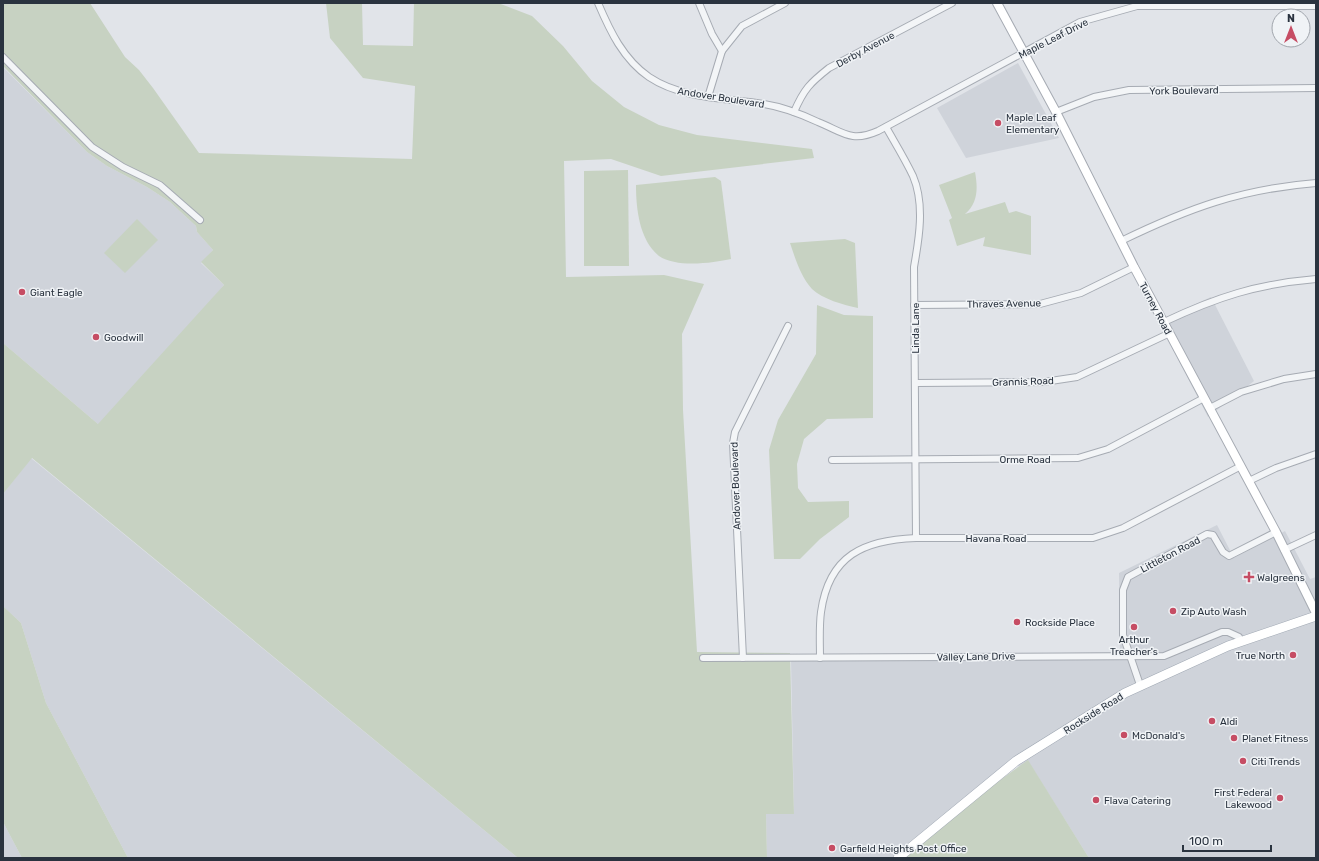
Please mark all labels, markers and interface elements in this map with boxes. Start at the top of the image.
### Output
north arrow [1271,8,1311,48]
text: N [1287,12,1295,25]
street label: Maple Leaf Drive [1017,16,1091,62]
street label: Derby Avenue [834,29,897,70]
street label: York Boulevard [1149,84,1219,98]
street label: Andover Boulevard [676,85,765,111]
place label: Maple Leaf Elementary [1006,112,1060,136]
marker: Maple Leaf Elementary [993,118,1003,128]
street label: Turney Road [1136,280,1174,337]
marker: Giant Eagle [17,287,27,297]
place label: Giant Eagle [30,287,83,299]
street label: Thraves Avenue [967,297,1042,311]
street label: Linda Lane [910,302,922,353]
marker: Goodwill [91,332,101,342]
place label: Goodwill [104,332,144,344]
street label: Grannis Road [992,375,1054,389]
street label: Andover Boulevard [728,442,744,530]
street label: Orme Road [999,454,1051,466]
street label: Havana Road [965,533,1027,545]
street label: Littleton Road [1139,534,1202,576]
marker: Walgreens [1244,572,1254,582]
place label: Walgreens [1257,572,1305,584]
marker: Zip Auto Wash [1168,606,1178,616]
place label: Zip Auto Wash [1181,606,1247,618]
marker: Rockside Place [1012,617,1022,627]
place label: Rockside Place [1025,617,1095,629]
marker: Arthur Treacher's [1129,622,1139,632]
place label: Arthur Treacher's [1110,634,1158,658]
street label: Valley Lane Drive [937,650,1016,664]
place label: True North [1236,650,1285,662]
marker: True North [1288,650,1298,660]
street label: Rockside Road [1062,691,1126,737]
marker: Aldi [1207,716,1217,726]
place label: Aldi [1220,716,1238,728]
marker: McDonald's [1119,730,1129,740]
place label: McDonald's [1132,730,1185,742]
marker: Planet Fitness [1229,733,1239,743]
place label: Planet Fitness [1242,733,1308,745]
marker: Citi Trends [1238,756,1248,766]
place label: Citi Trends [1251,756,1300,768]
place label: First Federal Lakewood [1214,787,1272,811]
marker: First Federal Lakewood [1275,793,1285,803]
marker: Flava Catering [1091,795,1101,805]
place label: Flava Catering [1104,795,1171,807]
scale bar [1183,827,1271,853]
text: 100 m [1189,834,1223,848]
marker: Garfield Heights Post Office [827,843,837,853]
place label: Garfield Heights Post Office [840,843,967,855]

